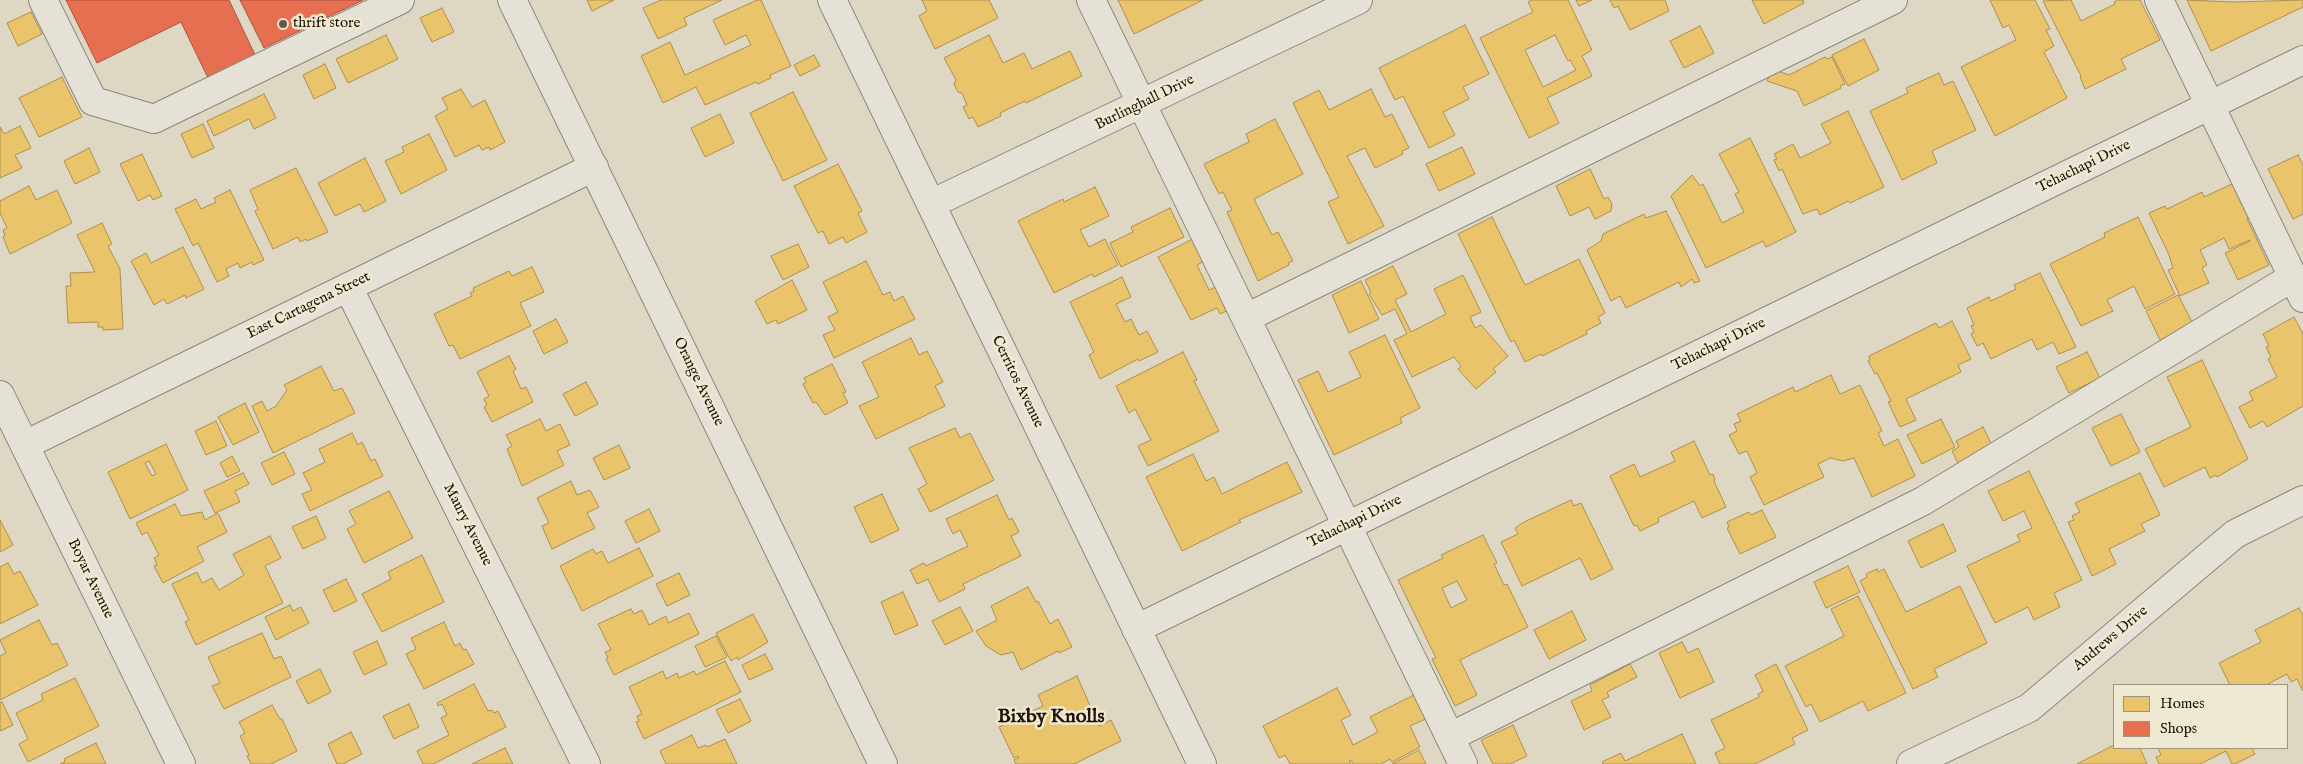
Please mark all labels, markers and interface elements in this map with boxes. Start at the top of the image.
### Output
place label: thrift store [293,15,360,33]
marker: thrift store [277,18,289,30]
street label: Burlinghall Drive [1092,71,1198,135]
street label: Tehachapi Drive [2034,137,2134,197]
street label: East Cartagena Street [244,268,374,344]
street label: Tehachapi Drive [1669,315,1769,375]
street label: Cerritos Avenue [987,333,1047,431]
street label: Orange Avenue [669,335,727,429]
street label: Maury Avenue [438,481,496,569]
street label: Tehachapi Drive [1305,492,1405,552]
street label: Boyar Avenue [63,536,117,622]
street label: Andrews Drive [2070,603,2152,675]
legend [2113,684,2288,749]
text: Homes [2160,694,2204,713]
district label: Bixby Knolls [998,706,1104,730]
text: Shops [2160,719,2197,738]

